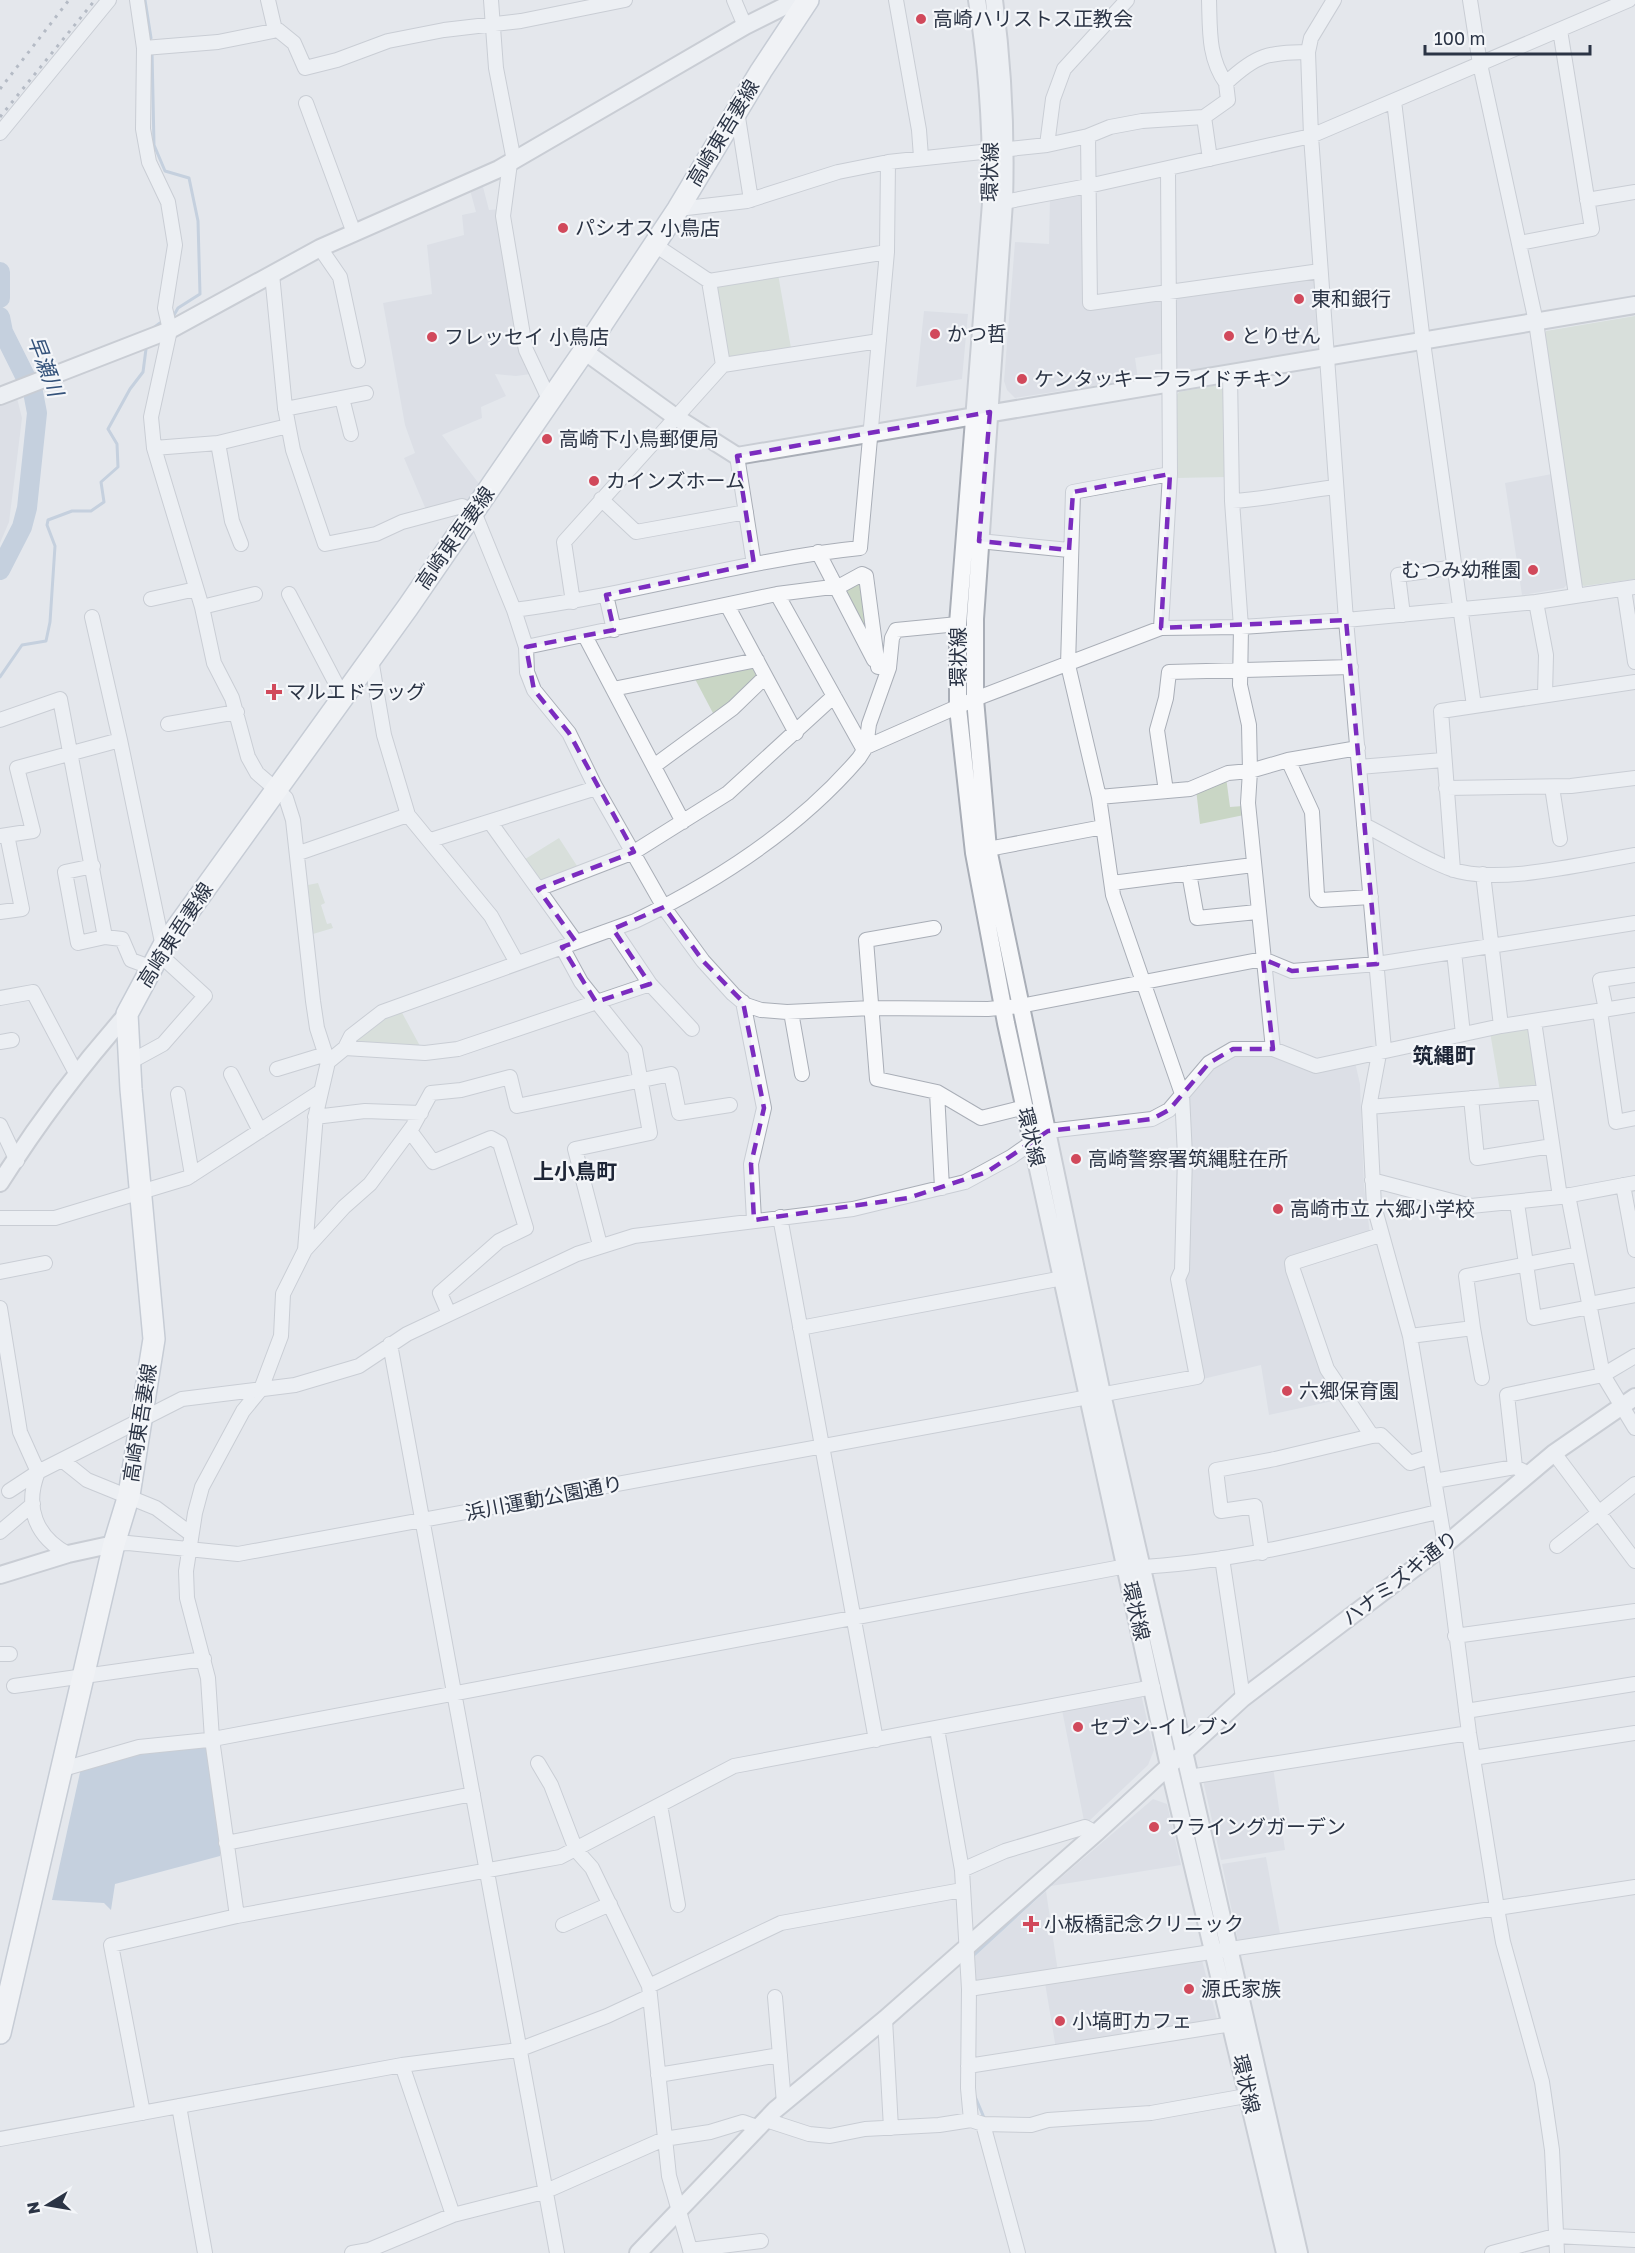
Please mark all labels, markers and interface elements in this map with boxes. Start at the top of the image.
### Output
place label: 高崎ハリストス正教会 [933,6,1133,30]
marker: 高崎ハリストス正教会 [914,12,928,26]
scale bar [1425,18,1590,56]
text: 100 m [1434,27,1485,49]
street label: 高崎東吾妻線 [681,75,763,190]
street label: 環状線 [976,142,1002,202]
place label: パシオス 小鳥店 [575,215,720,239]
marker: パシオス 小鳥店 [556,221,570,235]
place label: 東和銀行 [1311,286,1391,310]
marker: 東和銀行 [1292,292,1306,306]
place label: かつ哲 [947,321,1007,345]
place label: とりせん [1241,323,1321,347]
place label: フレッセイ 小鳥店 [444,324,609,348]
marker: かつ哲 [928,327,942,341]
marker: とりせん [1222,329,1236,343]
marker: フレッセイ 小鳥店 [425,330,439,344]
water label: 早瀬川 [23,332,70,402]
place label: ケンタッキーフライドチキン [1034,366,1292,390]
marker: ケンタッキーフライドチキン [1015,372,1029,386]
place label: 高崎下小鳥郵便局 [559,426,719,450]
marker: 高崎下小鳥郵便局 [540,432,554,446]
place label: カインズホーム [606,468,745,492]
marker: カインズホーム [587,474,601,488]
street label: 高崎東吾妻線 [410,481,498,593]
place label: むつみ幼稚園 [1401,557,1521,581]
marker: むつみ幼稚園 [1526,563,1540,577]
street label: 環状線 [945,627,969,687]
place label: マルエドラッグ [286,679,426,703]
marker: マルエドラッグ [267,685,281,699]
street label: 高崎東吾妻線 [131,878,217,991]
district label: 筑縄町 [1413,1042,1476,1068]
street label: 環状線 [1014,1105,1050,1169]
place label: 高崎警察署筑縄駐在所 [1088,1146,1288,1170]
marker: 高崎警察署筑縄駐在所 [1069,1152,1083,1166]
district label: 上小鳥町 [533,1158,617,1184]
place label: 高崎市立 六郷小学校 [1290,1196,1475,1220]
marker: 高崎市立 六郷小学校 [1271,1202,1285,1216]
street label: 高崎東吾妻線 [118,1362,160,1484]
place label: 六郷保育園 [1299,1378,1399,1402]
marker: 六郷保育園 [1280,1384,1294,1398]
street label: 浜川運動公園通り [463,1470,625,1524]
street label: ハナミズキ通り [1337,1525,1462,1630]
street label: 環状線 [1119,1579,1155,1643]
place label: セブン-イレブン [1090,1714,1238,1738]
marker: セブン-イレブン [1071,1720,1085,1734]
place label: フライングガーデン [1166,1814,1346,1838]
marker: フライングガーデン [1147,1820,1161,1834]
place label: 小板橋記念クリニック [1044,1911,1244,1935]
marker: 小板橋記念クリニック [1022,1915,1040,1933]
place label: 源氏家族 [1201,1976,1281,2000]
marker: 源氏家族 [1182,1982,1196,1996]
place label: 小塙町カフェ [1072,2008,1192,2032]
marker: 小塙町カフェ [1053,2014,1067,2028]
street label: 環状線 [1229,2052,1265,2116]
north arrow [18,2175,78,2235]
text: N [22,2200,44,2216]

